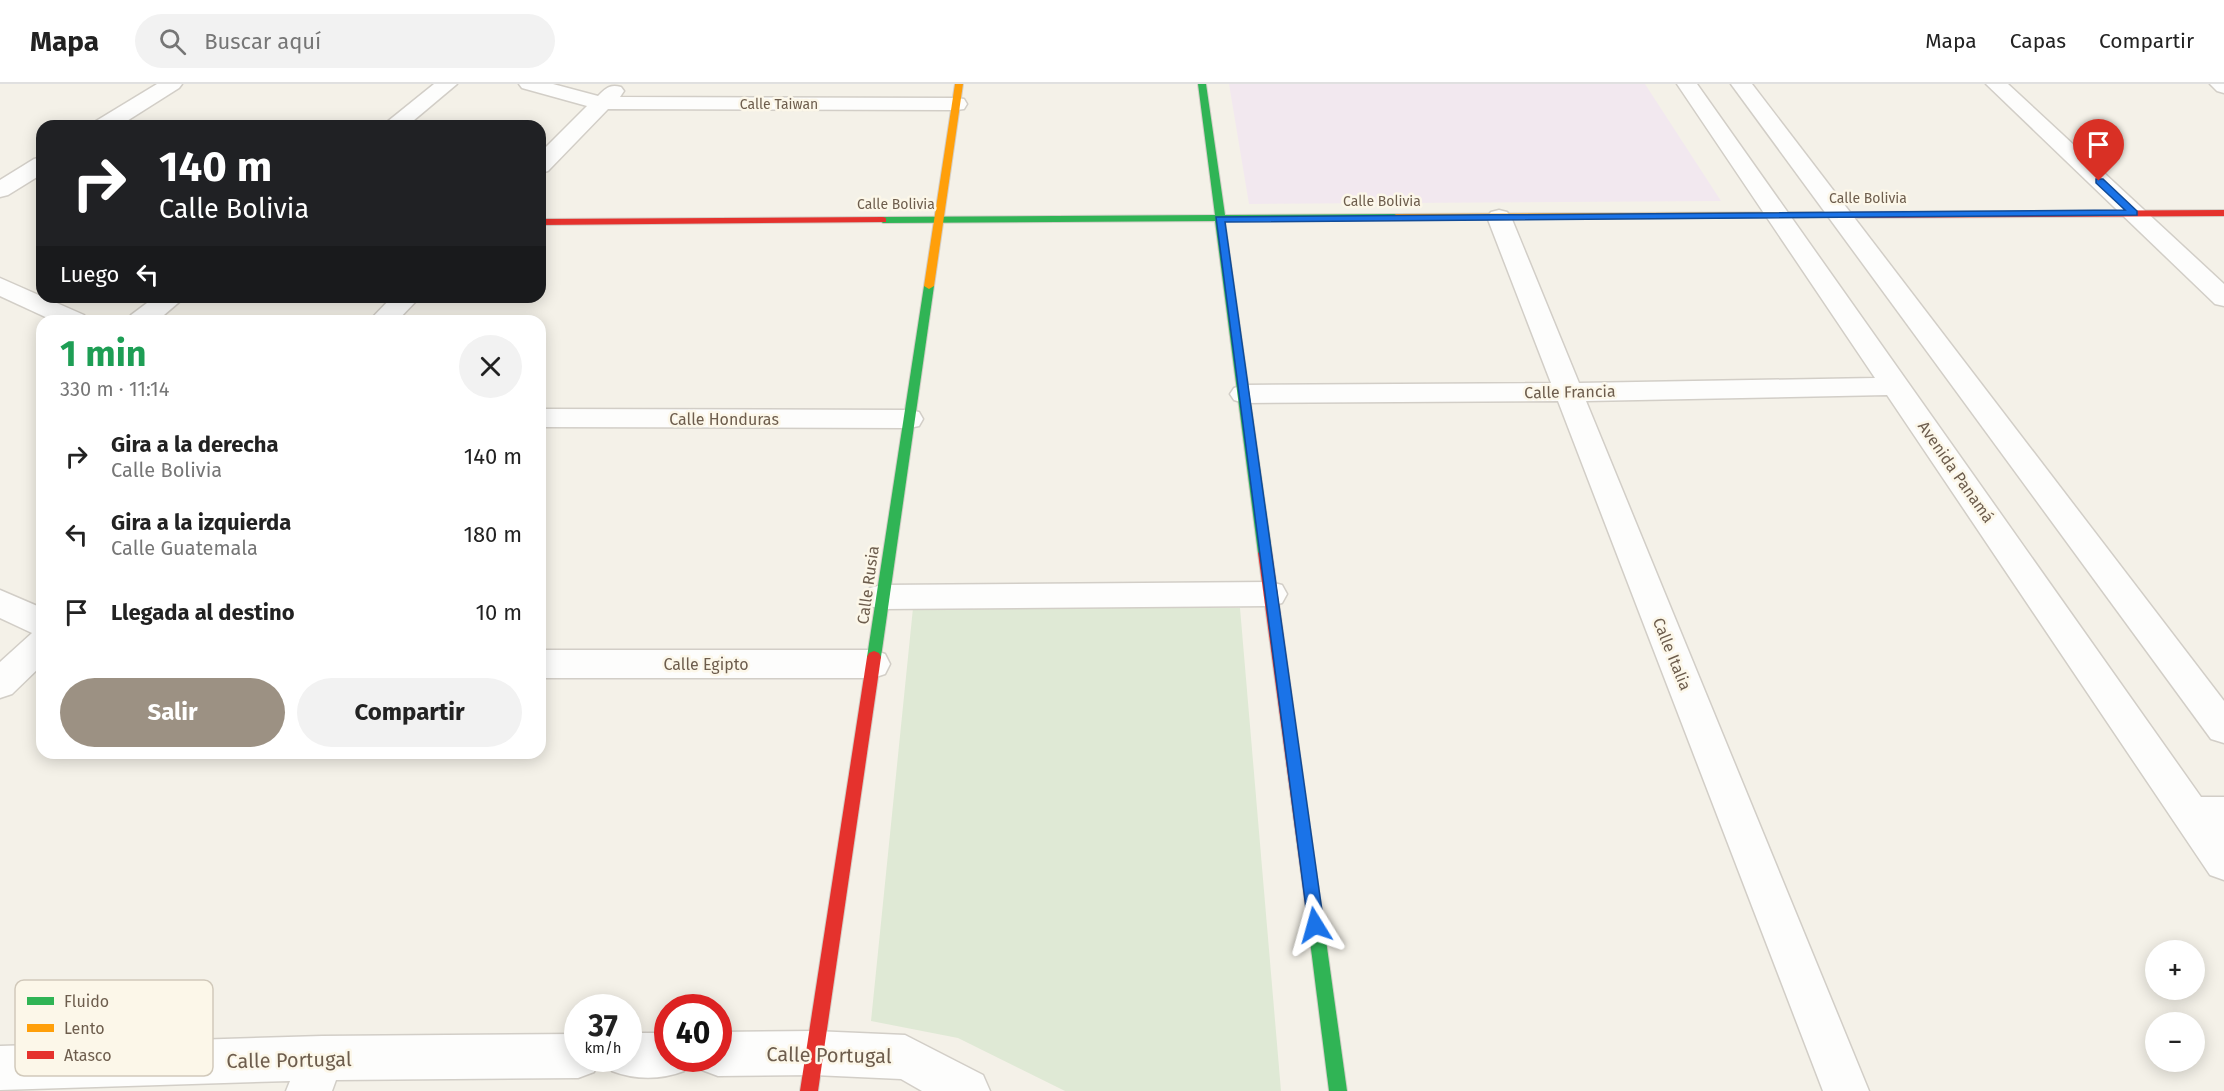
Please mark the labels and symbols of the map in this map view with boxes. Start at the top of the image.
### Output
street label: Calle Taiwan [740,96,818,113]
pin [2073,119,2124,181]
street label: Calle Bolivia [1829,190,1907,207]
street label: Calle Bolivia [1343,193,1421,210]
street label: Calle Bolivia [857,196,935,213]
street label: Calle Francia [1524,382,1616,402]
street label: Calle Honduras [669,410,779,429]
street label: Avenida Panamá [1914,418,1998,526]
street label: Calle Rusia [853,544,883,626]
street label: Calle Italia [1649,615,1695,693]
street label: Calle Egipto [663,655,749,674]
position arrow [1283,893,1347,957]
legend [15,980,213,1076]
text: Fluido [64,992,109,1011]
speed limit sign: 40 [654,994,732,1072]
text: Lento [64,1019,105,1038]
street label: Calle Portugal [766,1042,892,1068]
text: Atasco [64,1046,112,1065]
street label: Calle Portugal [226,1047,352,1073]

